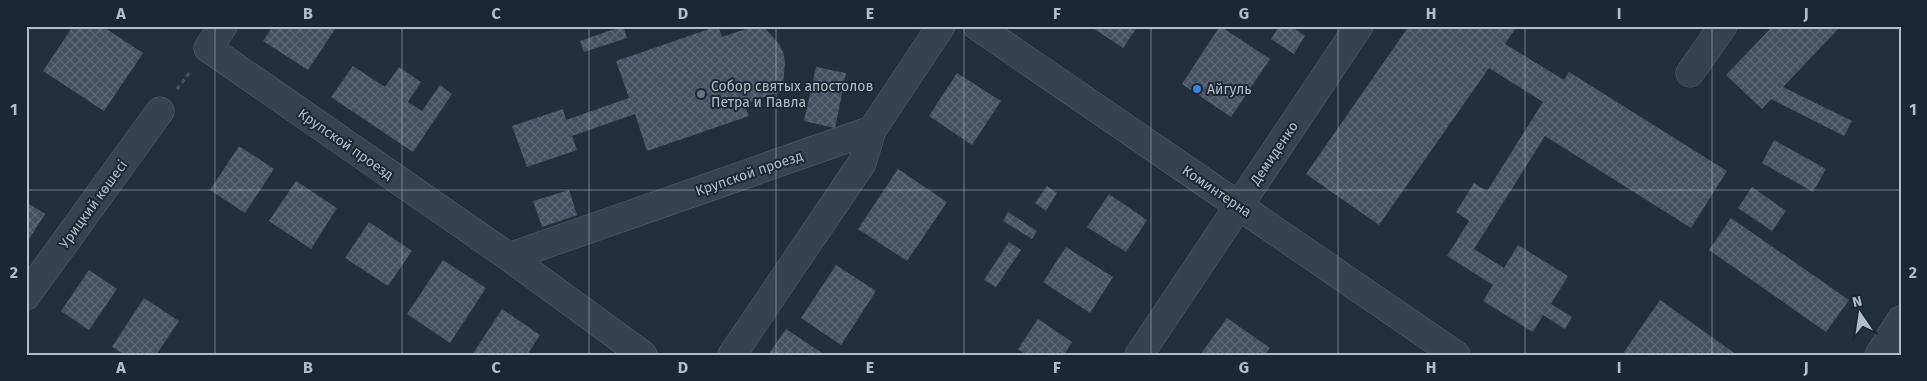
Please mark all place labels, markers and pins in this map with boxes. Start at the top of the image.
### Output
place label: Собор святых апостолов Петра и Павла [711,78,873,111]
place label: Айгуль [1207,81,1251,98]
marker: Айгуль [1191,83,1203,95]
marker: Собор святых апостолов Петра и Павла [695,88,707,100]

